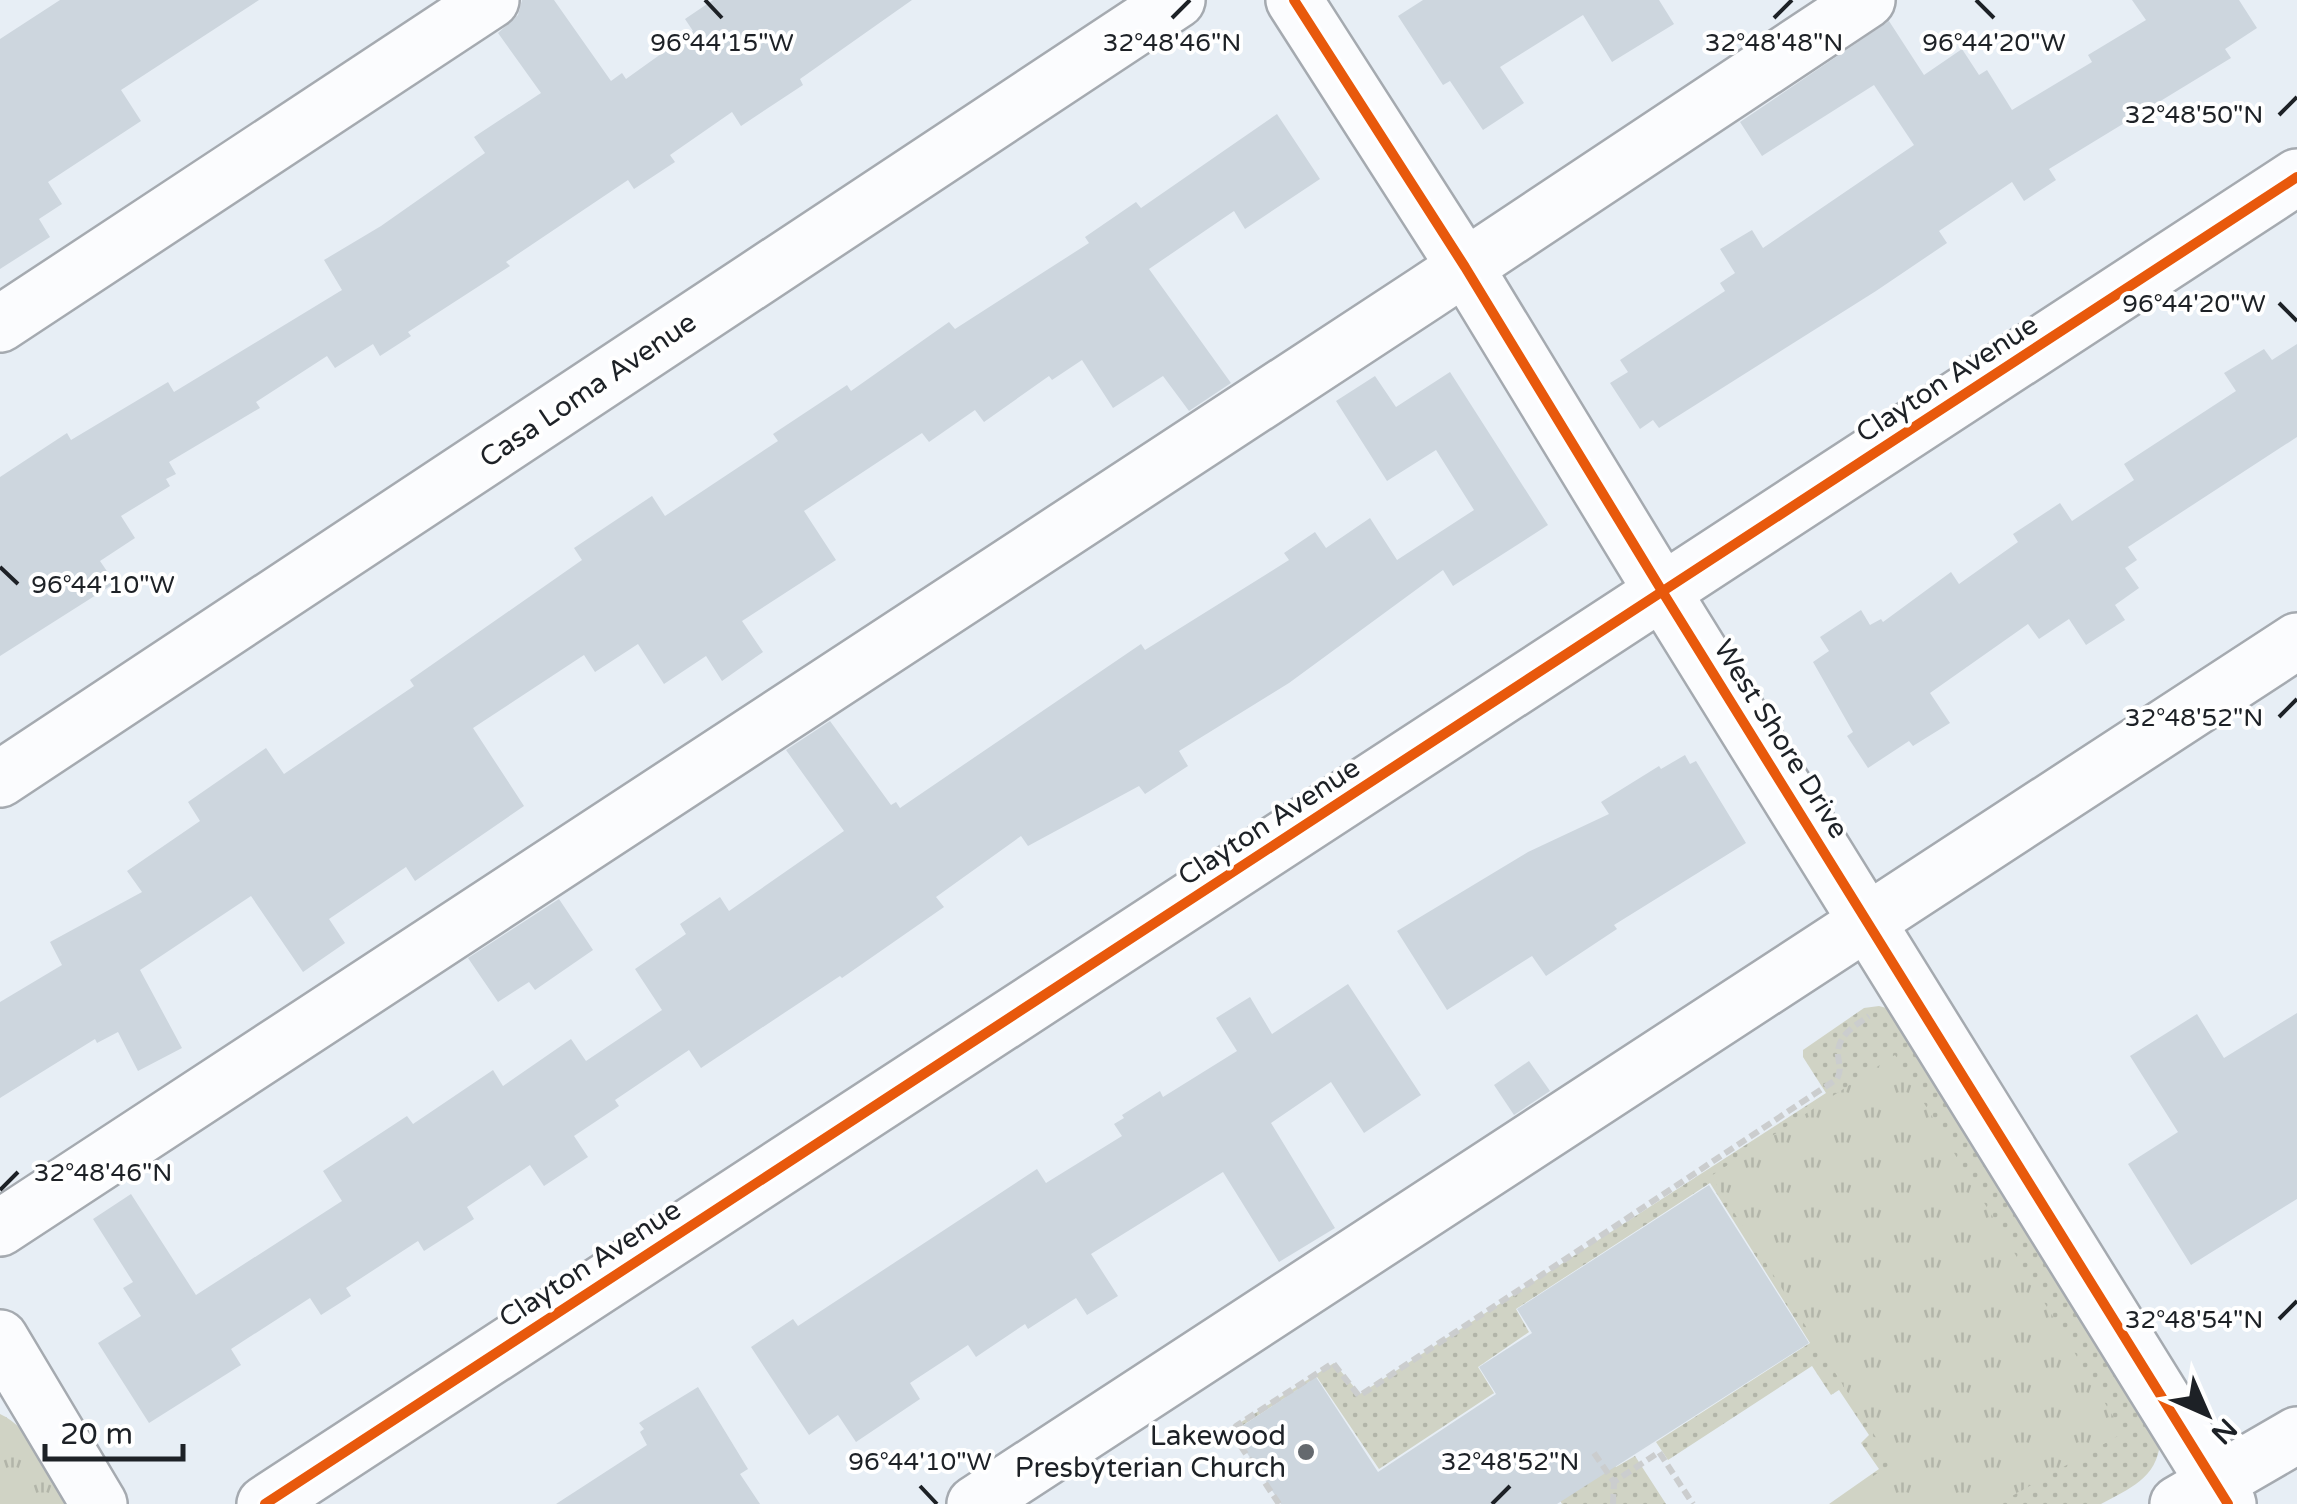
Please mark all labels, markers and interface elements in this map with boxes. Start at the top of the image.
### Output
text: 96°44'15"W [650,28,794,58]
text: 32°48'46"N [1103,28,1241,58]
text: 32°48'48"N [1705,28,1843,58]
text: 96°44'20"W [1922,28,2066,58]
text: 32°48'50"N [2125,100,2263,130]
text: 96°44'20"W [2122,289,2266,319]
street label: Casa Loma Avenue [473,305,703,475]
street label: Clayton Avenue [1850,308,2044,450]
text: 96°44'10"W [31,570,175,600]
street label: West Shore Drive [1706,633,1856,845]
text: 32°48'52"N [2125,703,2263,733]
street label: Clayton Avenue [1172,751,1366,893]
text: 32°48'46"N [34,1158,172,1188]
street label: Clayton Avenue [493,1193,687,1335]
text: 32°48'54"N [2125,1305,2263,1335]
north arrow [2157,1364,2257,1464]
scale bar [45,1399,182,1461]
text: N [2204,1411,2244,1451]
text: 20 m [60,1416,133,1453]
place label: Lakewood Presbyterian Church [1015,1419,1286,1485]
marker: Lakewood Presbyterian Church [1295,1441,1317,1463]
text: 96°44'10"W [848,1447,992,1477]
text: 32°48'52"N [1441,1447,1579,1477]

